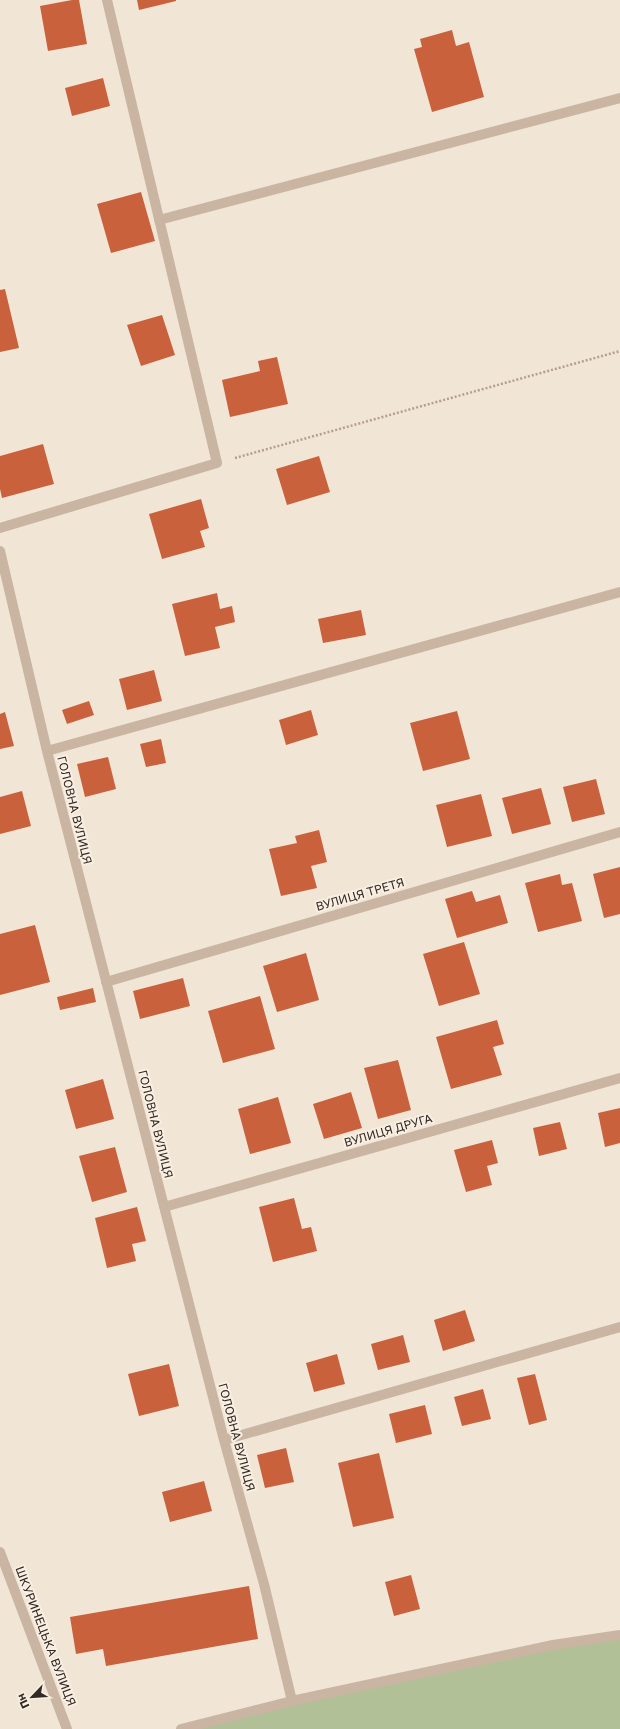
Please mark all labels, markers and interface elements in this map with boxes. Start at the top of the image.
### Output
street label: ГОЛОВНА ВУЛИЦЯ [54,754,96,866]
street label: ВУЛИЦЯ ТРЕТЯ [314,874,406,914]
street label: ГОЛОВНА ВУЛИЦЯ [135,1068,177,1180]
street label: ВУЛИЦЯ ДРУГА [342,1110,434,1150]
street label: ГОЛОВНА ВУЛИЦЯ [215,1381,259,1493]
street label: ШКУРИНЕЦЬКА ВУЛИЦЯ [12,1564,80,1708]
north arrow [12,1677,52,1717]
text: Пн [13,1692,32,1711]

